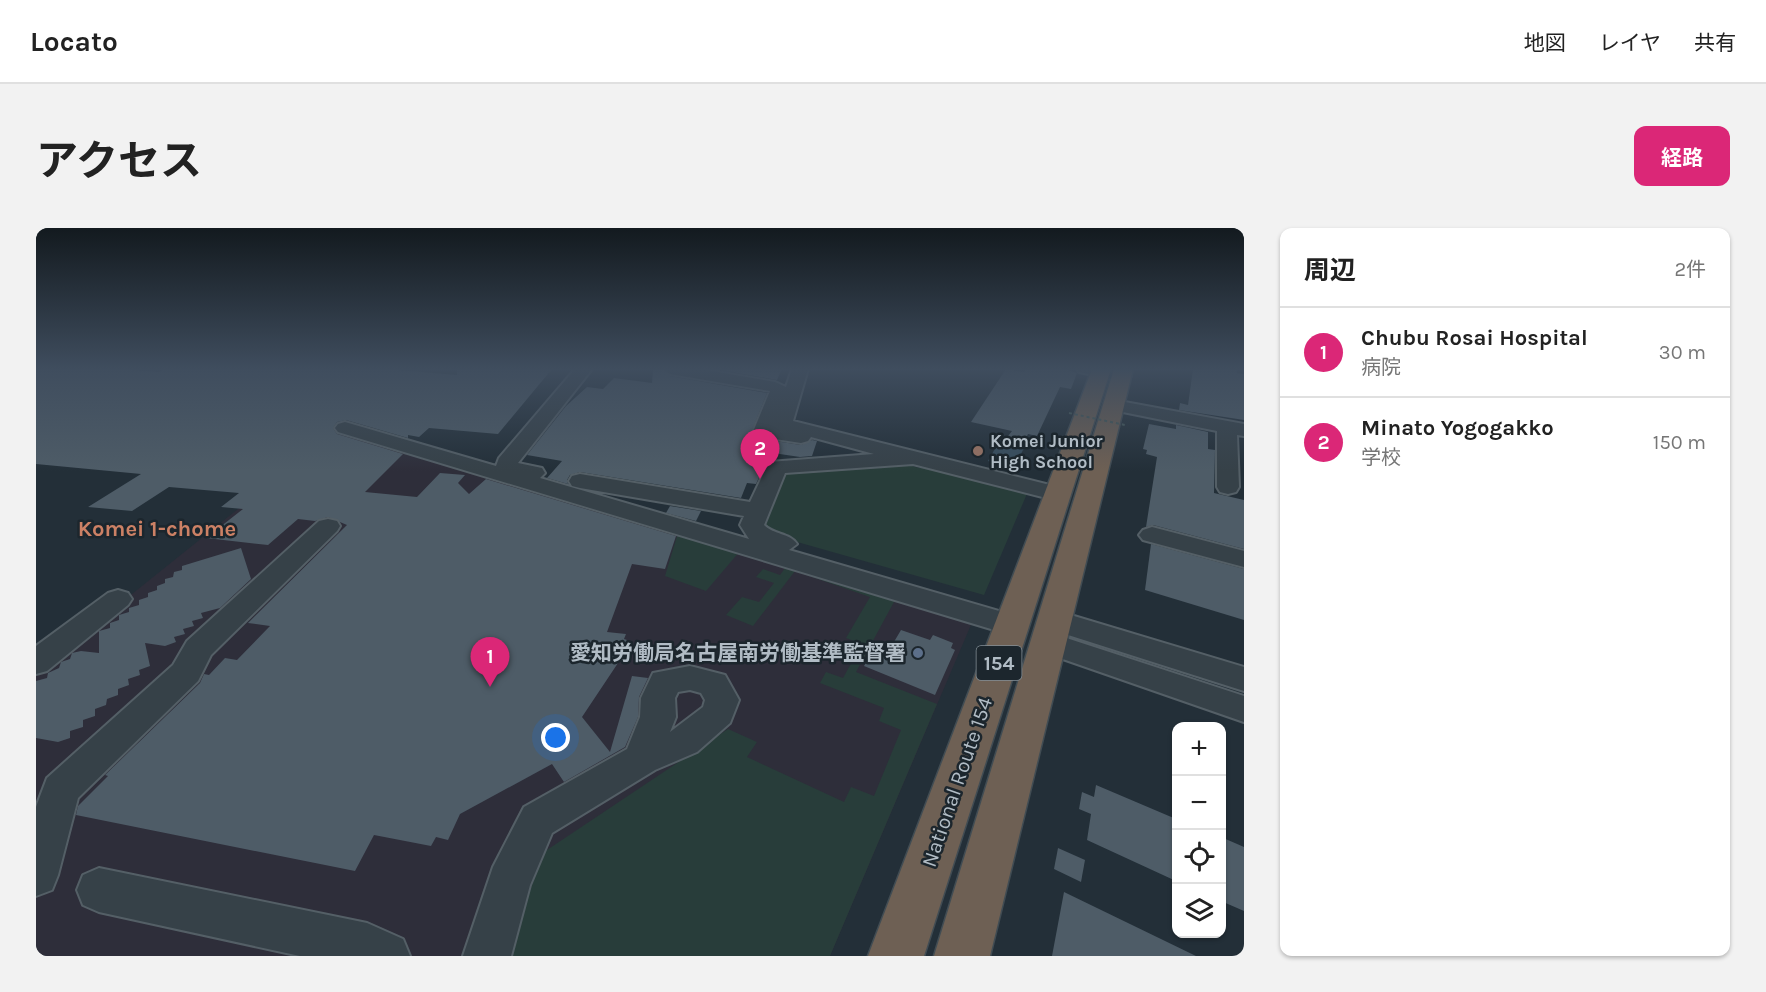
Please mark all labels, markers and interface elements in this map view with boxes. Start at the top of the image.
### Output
text: Locato [30,25,118,58]
text: 地図 [1524,31,1566,55]
text: レイヤ [1599,31,1661,55]
text: 共有 [1694,31,1736,55]
button: 経路 [1634,126,1730,186]
text: アクセス [36,136,202,186]
text: 周辺 [1304,255,1356,286]
text: 2件 [1674,258,1706,281]
text: Chubu Rosai Hospital [1361,325,1588,351]
text: 1 [1320,341,1327,364]
text: 30 m [1659,341,1706,364]
text: 病院 [1361,356,1401,379]
text: Minato Yogogakko [1361,415,1554,441]
pin: 2 [740,430,780,479]
place label: Komei Junior High School [990,430,1103,473]
text: 2 [1317,431,1330,454]
text: 150 m [1653,431,1706,454]
marker: Komei Junior High School [971,444,985,458]
text: 学校 [1361,446,1401,469]
district label: Komei 1-chome [78,516,236,542]
pin: 1 [470,638,510,687]
place label: 愛知労働局名古屋南労働基準監督署 [570,641,906,665]
marker: 愛知労働局名古屋南労働基準監督署 [911,646,925,660]
road number: 154 [976,646,1022,680]
street label: National Route 154 [917,694,997,870]
map controls [1172,722,1226,938]
button: + [1172,722,1226,776]
your location [541,723,570,752]
button: − [1172,776,1226,830]
button: locate [1172,830,1226,884]
button: layers [1172,884,1226,938]

